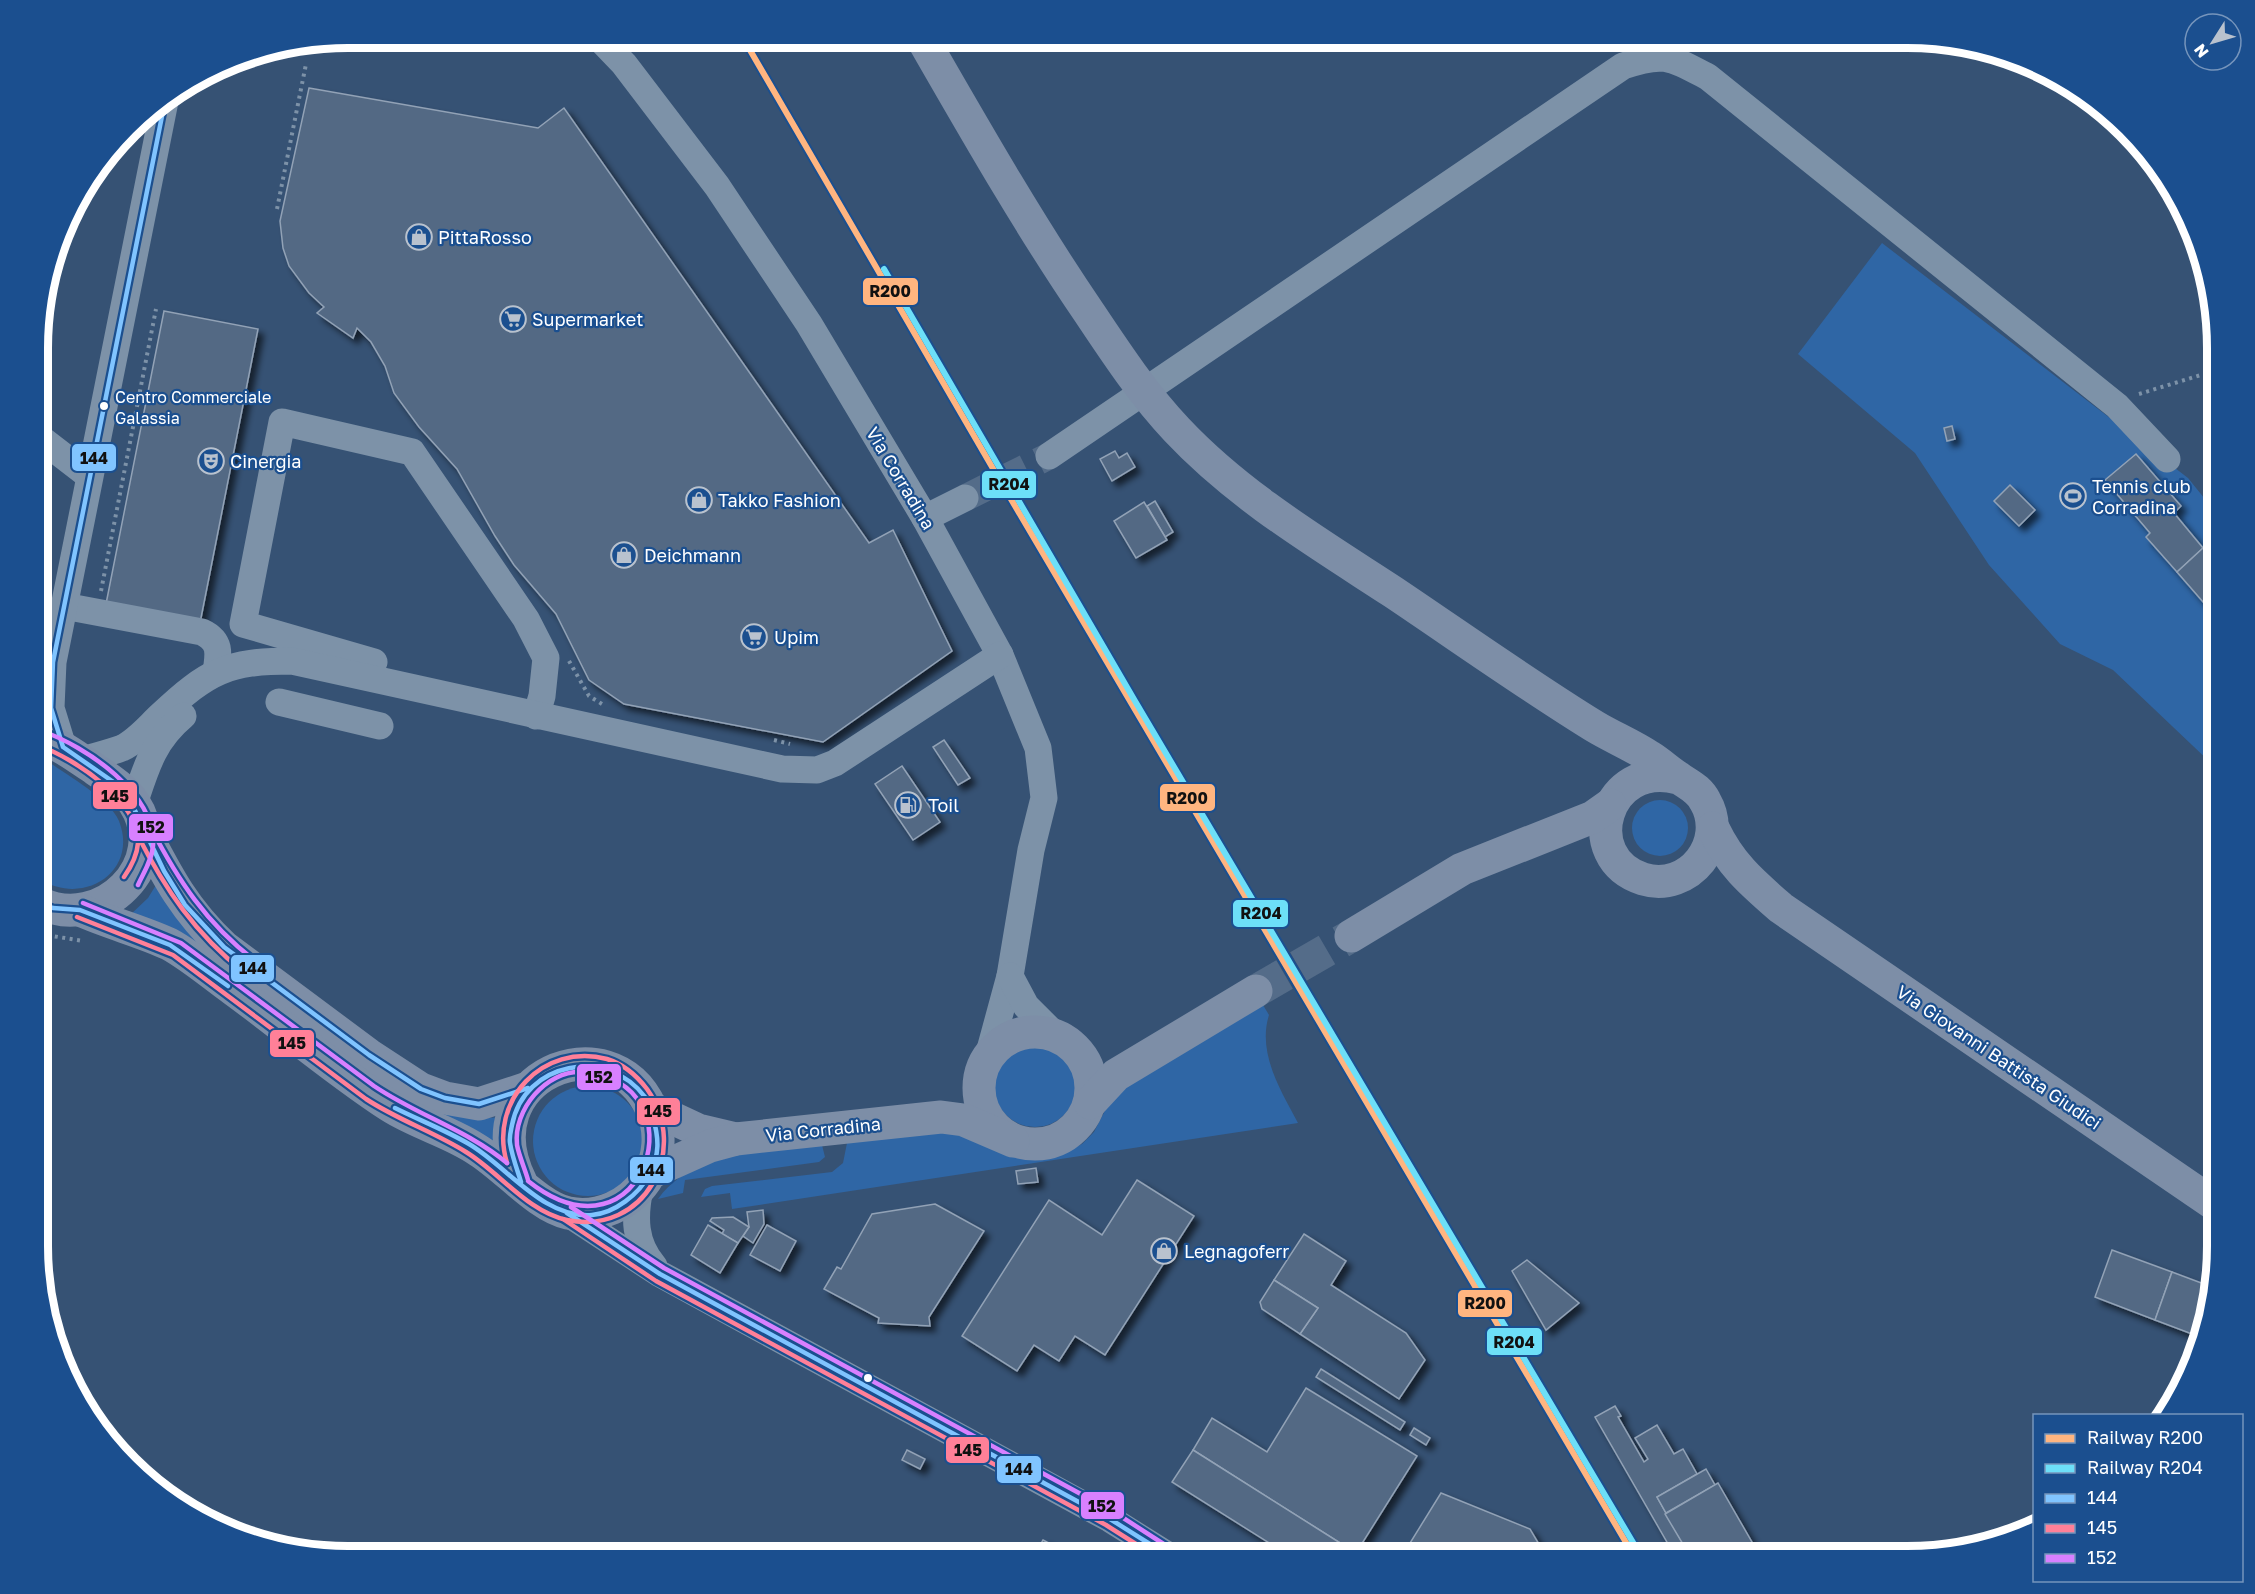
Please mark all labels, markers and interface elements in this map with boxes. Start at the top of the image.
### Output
north arrow [2183,12,2243,72]
text: N [2189,40,2213,62]
shop icon: PittaRosso [404,222,434,252]
place label: PittaRosso [438,226,532,248]
line badge: R200 [862,277,919,306]
text: R200 [869,281,911,301]
supermarket icon: Supermarket [498,304,528,334]
place label: Supermarket [532,308,644,330]
place label: Centro Commerciale Galassia [115,387,271,428]
marker: Centro Commerciale Galassia [98,400,110,412]
street label: Via Corradina [862,423,940,533]
line badge: 144 [71,443,117,472]
theatre icon: Cinergia [196,446,226,476]
text: 144 [80,448,108,468]
place label: Cinergia [230,450,301,472]
line badge: R204 [981,470,1037,499]
text: R204 [988,474,1030,494]
place label: Tennis club Corradina [2092,475,2191,518]
sports icon: Tennis club Corradina [2058,481,2088,511]
shop icon: Takko Fashion [684,485,714,515]
place label: Takko Fashion [718,489,841,511]
shop icon: Deichmann [609,540,639,570]
place label: Deichmann [644,544,741,566]
supermarket icon: Upim [739,622,769,652]
place label: Upim [774,626,819,648]
line badge: 145 [92,781,138,810]
line badge: R200 [1159,783,1216,812]
text: 145 [101,786,129,806]
text: R200 [1166,788,1208,808]
fuel station icon: Toil [893,790,923,820]
place label: Toil [928,794,959,816]
line badge: 152 [128,813,174,842]
text: 152 [137,817,165,837]
line badge: R204 [1232,899,1289,928]
text: R204 [1240,903,1282,923]
line badge: 144 [230,954,275,983]
text: 144 [239,958,267,978]
street label: Via Giovanni Battista Giudici [1892,980,2106,1134]
line badge: 145 [269,1029,315,1058]
text: 145 [278,1033,306,1053]
line badge: 152 [576,1063,622,1091]
text: 152 [585,1067,613,1087]
line badge: 145 [636,1097,681,1126]
text: 145 [644,1101,672,1121]
street label: Via Corradina [764,1112,882,1146]
line badge: 144 [629,1156,674,1184]
text: 144 [637,1160,665,1180]
shop icon: Legnagoferr [1149,1236,1179,1266]
place label: Legnagoferr [1184,1240,1289,1262]
line badge: R200 [1457,1289,1513,1318]
text: R200 [1464,1293,1506,1313]
line badge: R204 [1486,1327,1543,1356]
text: R204 [1493,1332,1535,1352]
unlabelled marker [862,1372,874,1384]
legend [2033,1414,2243,1582]
text: Railway R200 [2087,1426,2203,1448]
line badge: 145 [945,1436,990,1464]
text: 145 [954,1440,982,1460]
line badge: 144 [996,1455,1042,1484]
text: Railway R204 [2087,1456,2203,1478]
text: 144 [1005,1459,1033,1479]
text: 144 [2087,1486,2118,1508]
line badge: 152 [1080,1491,1125,1520]
text: 152 [1088,1496,1116,1516]
text: 145 [2087,1516,2117,1538]
text: 152 [2087,1546,2117,1568]

